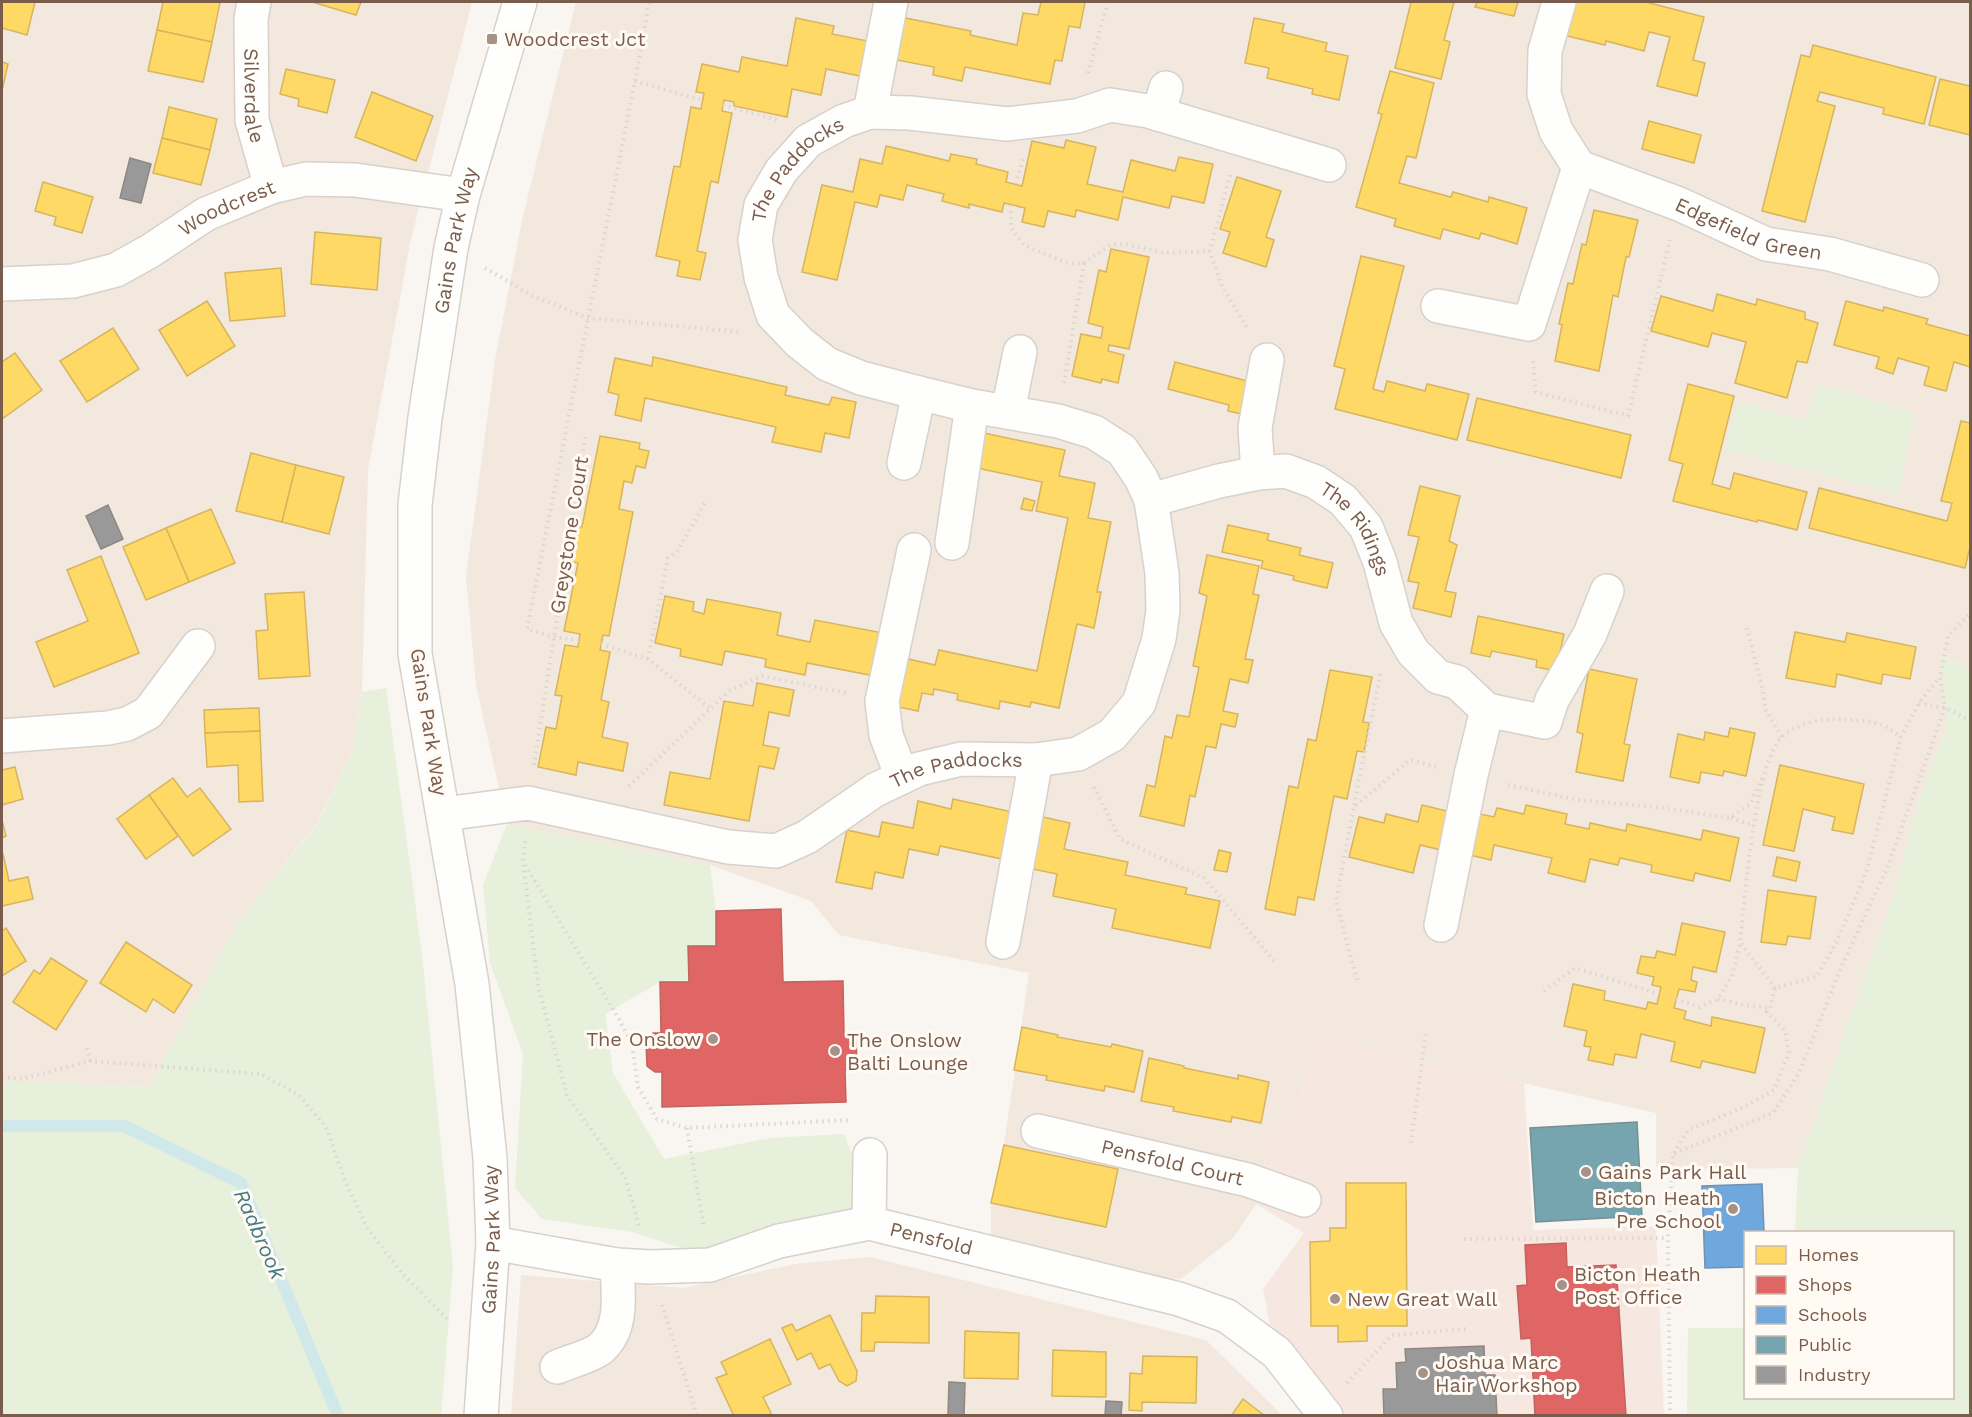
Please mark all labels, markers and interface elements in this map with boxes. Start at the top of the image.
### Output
place label: Woodcrest Jct [504,27,646,51]
marker: Woodcrest Jct [485,32,499,46]
street label: Silverdale [239,48,270,146]
street label: The Paddocks [746,112,848,224]
street label: Gains Park Way [429,164,483,316]
street label: Woodcrest [174,174,279,241]
street label: Edgefield Green [1671,192,1824,265]
street label: Greystone Court [545,454,593,615]
street label: The Ridings [1315,476,1395,579]
street label: Gains Park Way [405,646,453,798]
street label: The Paddocks [886,746,1023,793]
place label: The Onslow [586,1027,701,1051]
place label: The Onslow Balti Lounge [847,1028,968,1075]
marker: The Onslow [706,1032,720,1046]
marker: The Onslow Balti Lounge [828,1044,842,1058]
street label: Pensfold Court [1099,1134,1247,1191]
place label: Gains Park Hall [1598,1160,1746,1184]
street label: Gains Park Way [476,1164,505,1315]
marker: Gains Park Hall [1579,1165,1593,1179]
water label: Radbrook [229,1185,291,1283]
place label: Bicton Heath Pre School [1594,1186,1721,1233]
marker: Bicton Heath Pre School [1726,1202,1740,1216]
street label: Pensfold [887,1217,975,1260]
legend [1744,1231,1954,1399]
text: Homes [1798,1244,1859,1265]
place label: Bicton Heath Post Office [1574,1262,1701,1309]
text: Shops [1798,1274,1852,1295]
marker: Bicton Heath Post Office [1555,1278,1569,1292]
place label: New Great Wall [1347,1287,1497,1311]
marker: New Great Wall [1328,1292,1342,1306]
text: Schools [1798,1304,1867,1325]
text: Public [1798,1334,1852,1355]
place label: Joshua Marc Hair Workshop [1435,1350,1578,1397]
text: Industry [1798,1364,1871,1385]
marker: Joshua Marc Hair Workshop [1416,1366,1430,1380]

